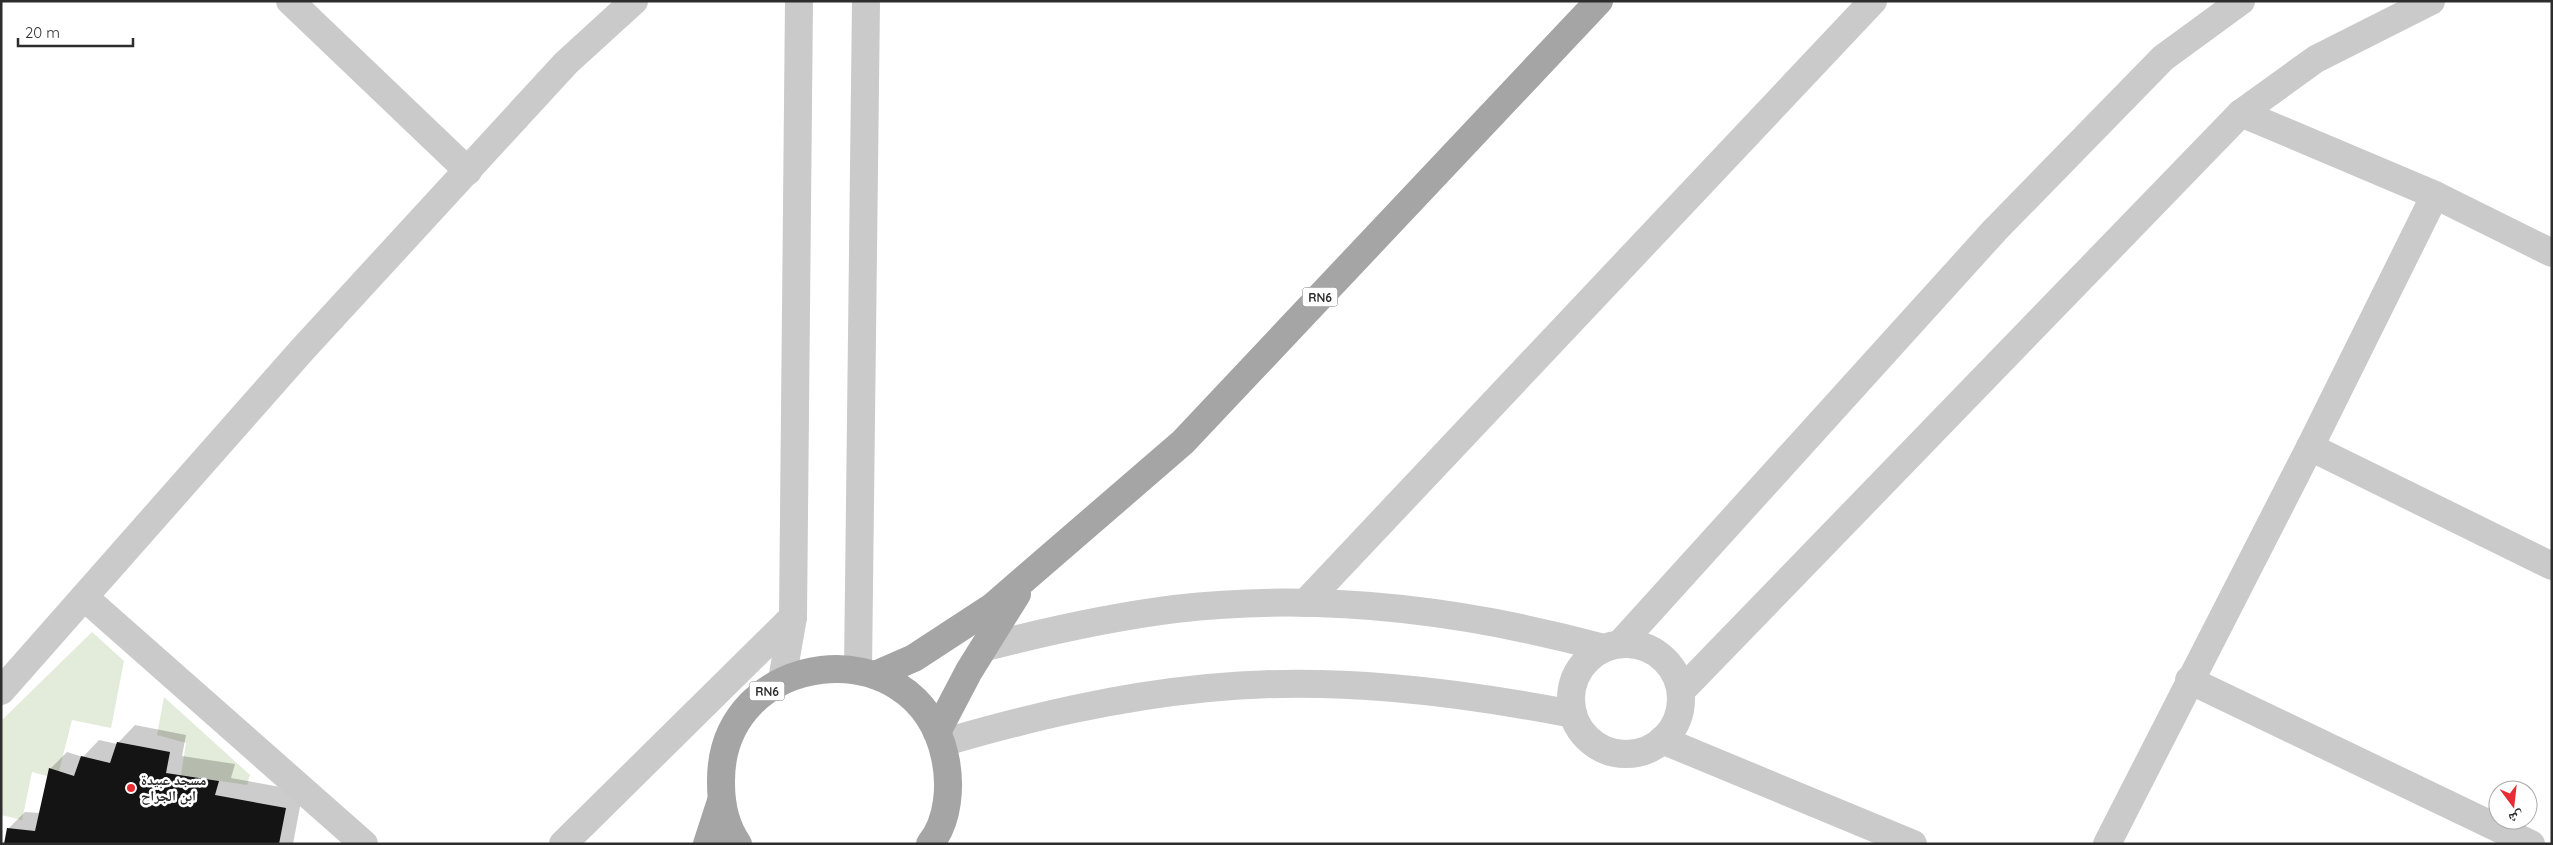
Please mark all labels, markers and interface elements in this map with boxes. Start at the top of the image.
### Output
scale bar [18,15,132,47]
text: 20 m [25,23,60,42]
road number: RN6 [1302,288,1338,306]
road number: RN6 [750,681,784,700]
place label: مسجد عبيدة ابن الجراح [141,771,206,805]
north arrow [2488,780,2538,830]
marker: مسجد عبيدة ابن الجراح [125,782,137,794]
text: ش [2507,807,2526,828]

